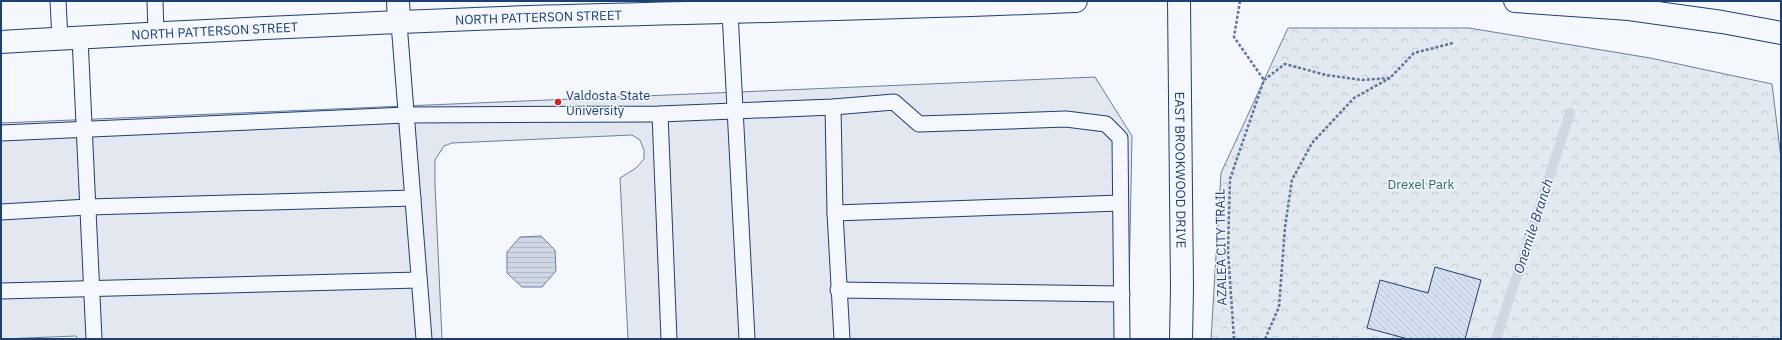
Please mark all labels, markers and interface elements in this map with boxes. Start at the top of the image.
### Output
street label: NORTH PATTERSON STREET [455,6,623,28]
street label: NORTH PATTERSON STREET [131,18,299,43]
place label: Valdosta State University [566,87,650,119]
street label: EAST BROOKWOOD DRIVE [1171,92,1190,248]
marker: Valdosta State University [553,97,563,107]
park label: Drexel Park [1388,176,1455,193]
water label: Onemile Branch [1509,176,1557,276]
street label: AZALEA CITY TRAIL [1211,188,1231,306]

